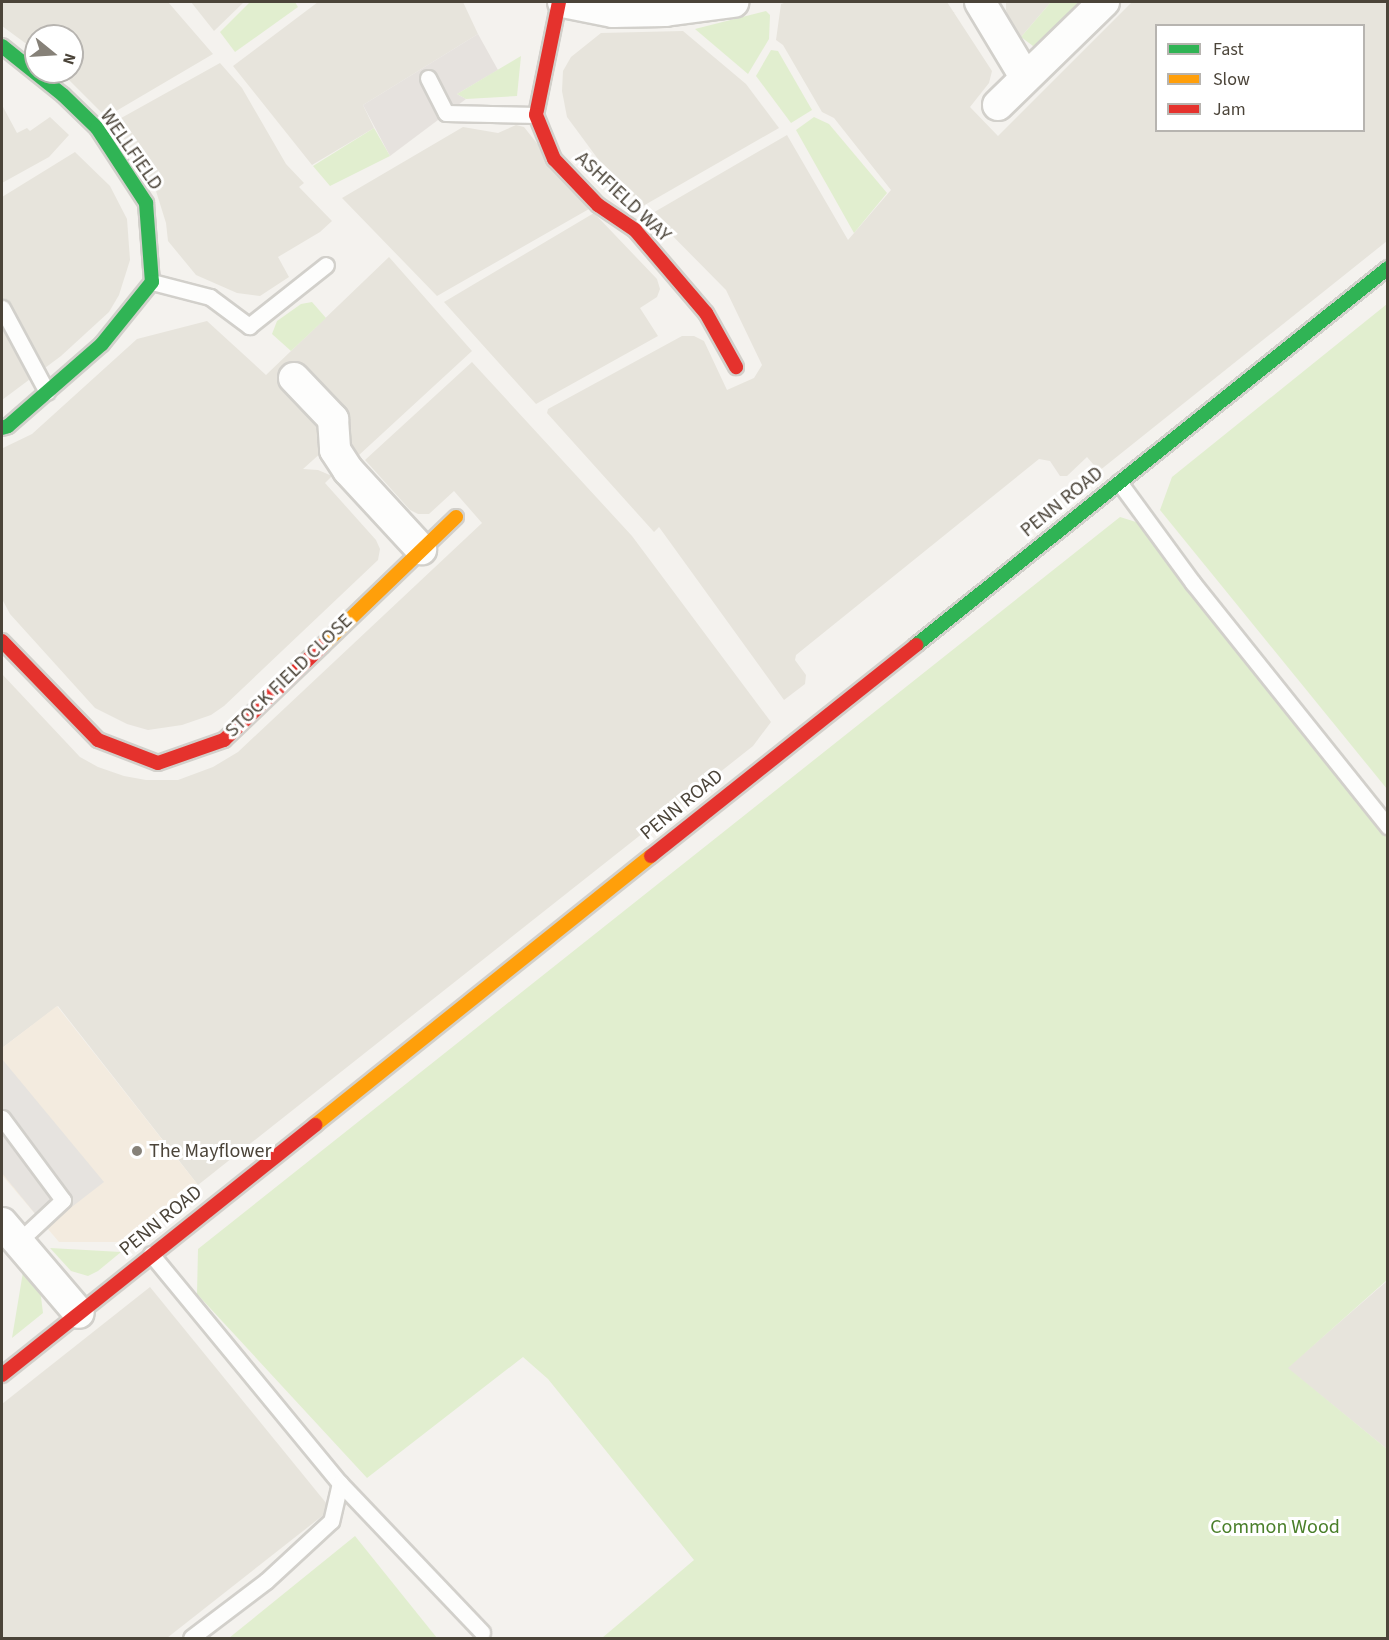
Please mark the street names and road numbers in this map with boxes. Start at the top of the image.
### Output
street label: WELLFIELD [94,105,168,195]
street label: ASHFIELD WAY [570,147,676,247]
street label: PENN ROAD [1016,461,1108,543]
street label: STOCK FIELD CLOSE [220,609,358,743]
street label: PENN ROAD [636,764,728,846]
street label: PENN ROAD [115,1180,207,1262]

